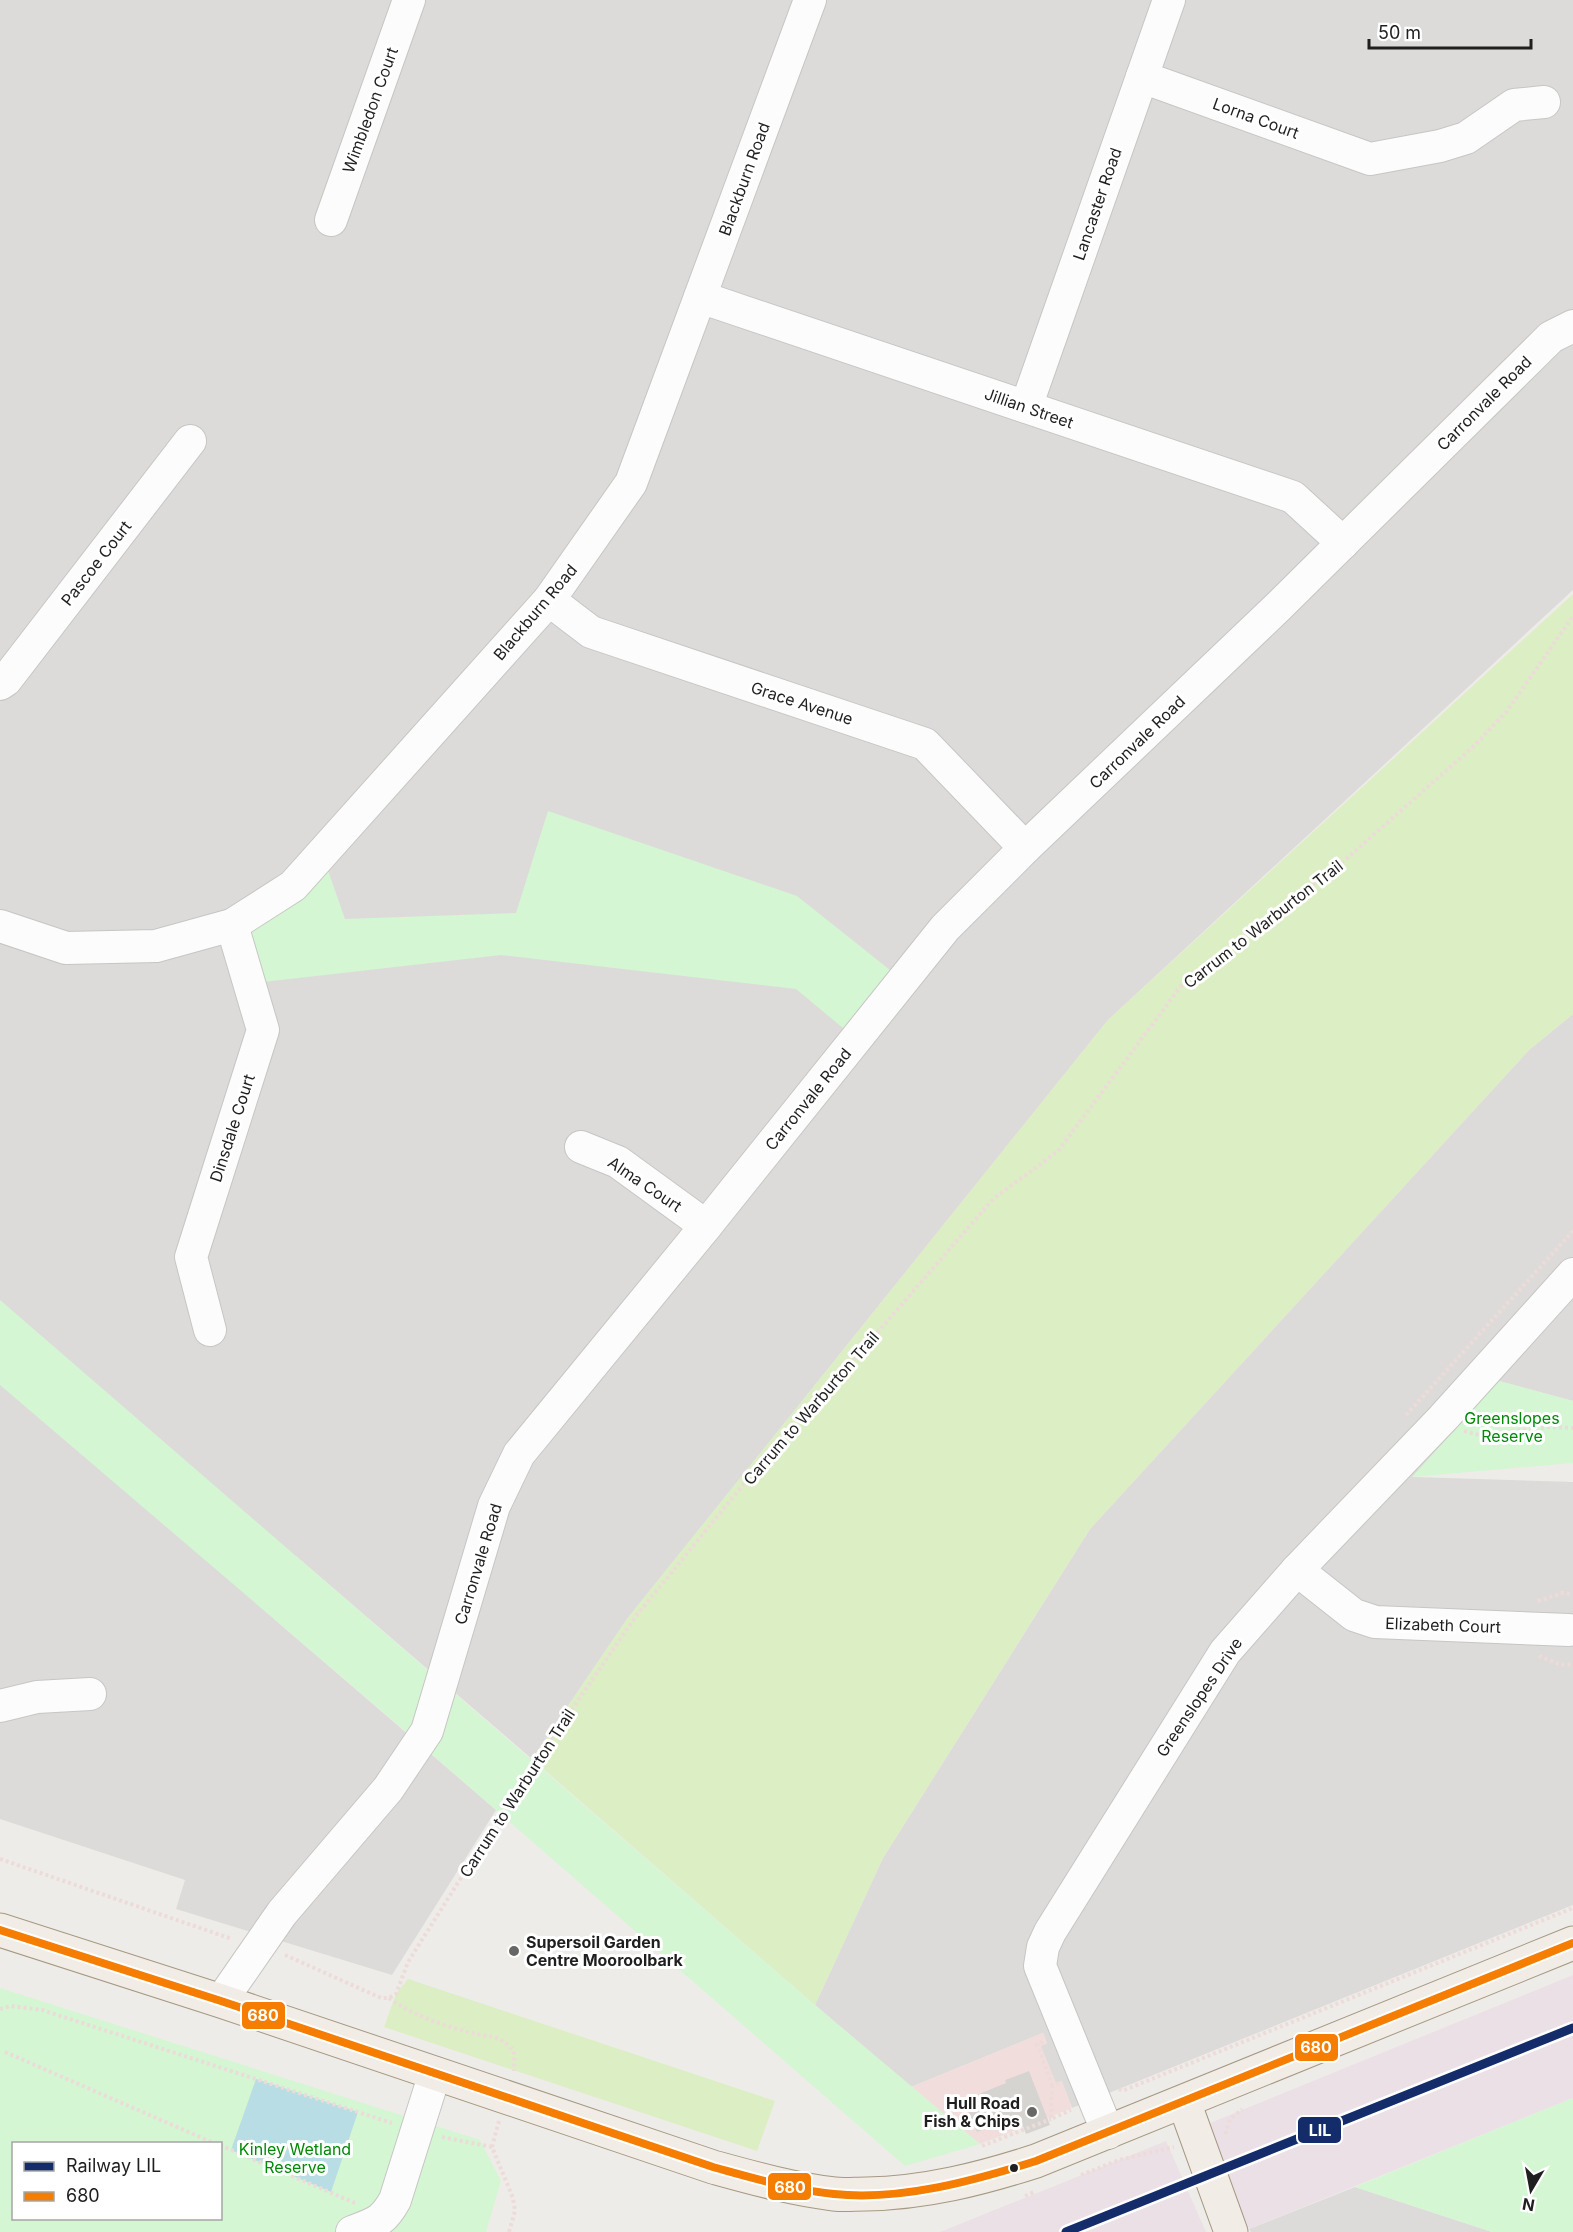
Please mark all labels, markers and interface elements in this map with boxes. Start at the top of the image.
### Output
scale bar [1369,12,1531,50]
text: 50 m [1378,22,1421,43]
street label: Wimbledon Court [338,44,402,176]
street label: Lorna Court [1210,93,1302,143]
street label: Blackburn Road [714,120,774,238]
street label: Lancaster Road [1068,145,1126,263]
street label: Carronvale Road [1432,351,1536,455]
street label: Jillian Street [982,383,1076,433]
street label: Pascoe Court [57,516,135,610]
street label: Blackburn Road [489,560,581,664]
street label: Grace Avenue [748,677,856,729]
street label: Carronvale Road [1085,691,1189,793]
street label: Carrum to Warburton Trail [1179,856,1347,992]
street label: Carronvale Road [761,1044,855,1154]
street label: Dinsdale Court [205,1072,259,1184]
street label: Alma Court [604,1152,686,1216]
street label: Carrum to Warburton Trail [739,1327,883,1489]
park label: Greenslopes Reserve [1464,1408,1560,1446]
street label: Carronvale Road [450,1501,506,1627]
street label: Elizabeth Court [1385,1613,1501,1637]
street label: Greenslopes Drive [1152,1634,1246,1760]
street label: Carrum to Warburton Trail [455,1705,579,1881]
place label: Supersoil Garden Centre Mooroolbark [526,1932,684,1970]
marker: Supersoil Garden Centre Mooroolbark [507,1944,521,1958]
line badge: 680 [241,2001,286,2030]
text: 680 [247,2005,279,2025]
line badge: 680 [1294,2033,1339,2062]
text: 680 [1300,2037,1332,2057]
place label: Hull Road Fish & Chips [924,2093,1020,2131]
marker: Hull Road Fish & Chips [1025,2105,1039,2119]
line badge: LIL [1297,2116,1342,2144]
text: LIL [1309,2120,1331,2140]
park label: Kinley Wetland Reserve [239,2139,351,2177]
legend [12,2142,222,2220]
text: Railway LIL [66,2155,161,2176]
north arrow [1501,2160,1561,2220]
unlabelled marker [1008,2162,1020,2174]
line badge: 680 [767,2172,812,2201]
text: 680 [774,2177,806,2197]
text: 680 [66,2185,100,2206]
text: N [1521,2194,1536,2216]

